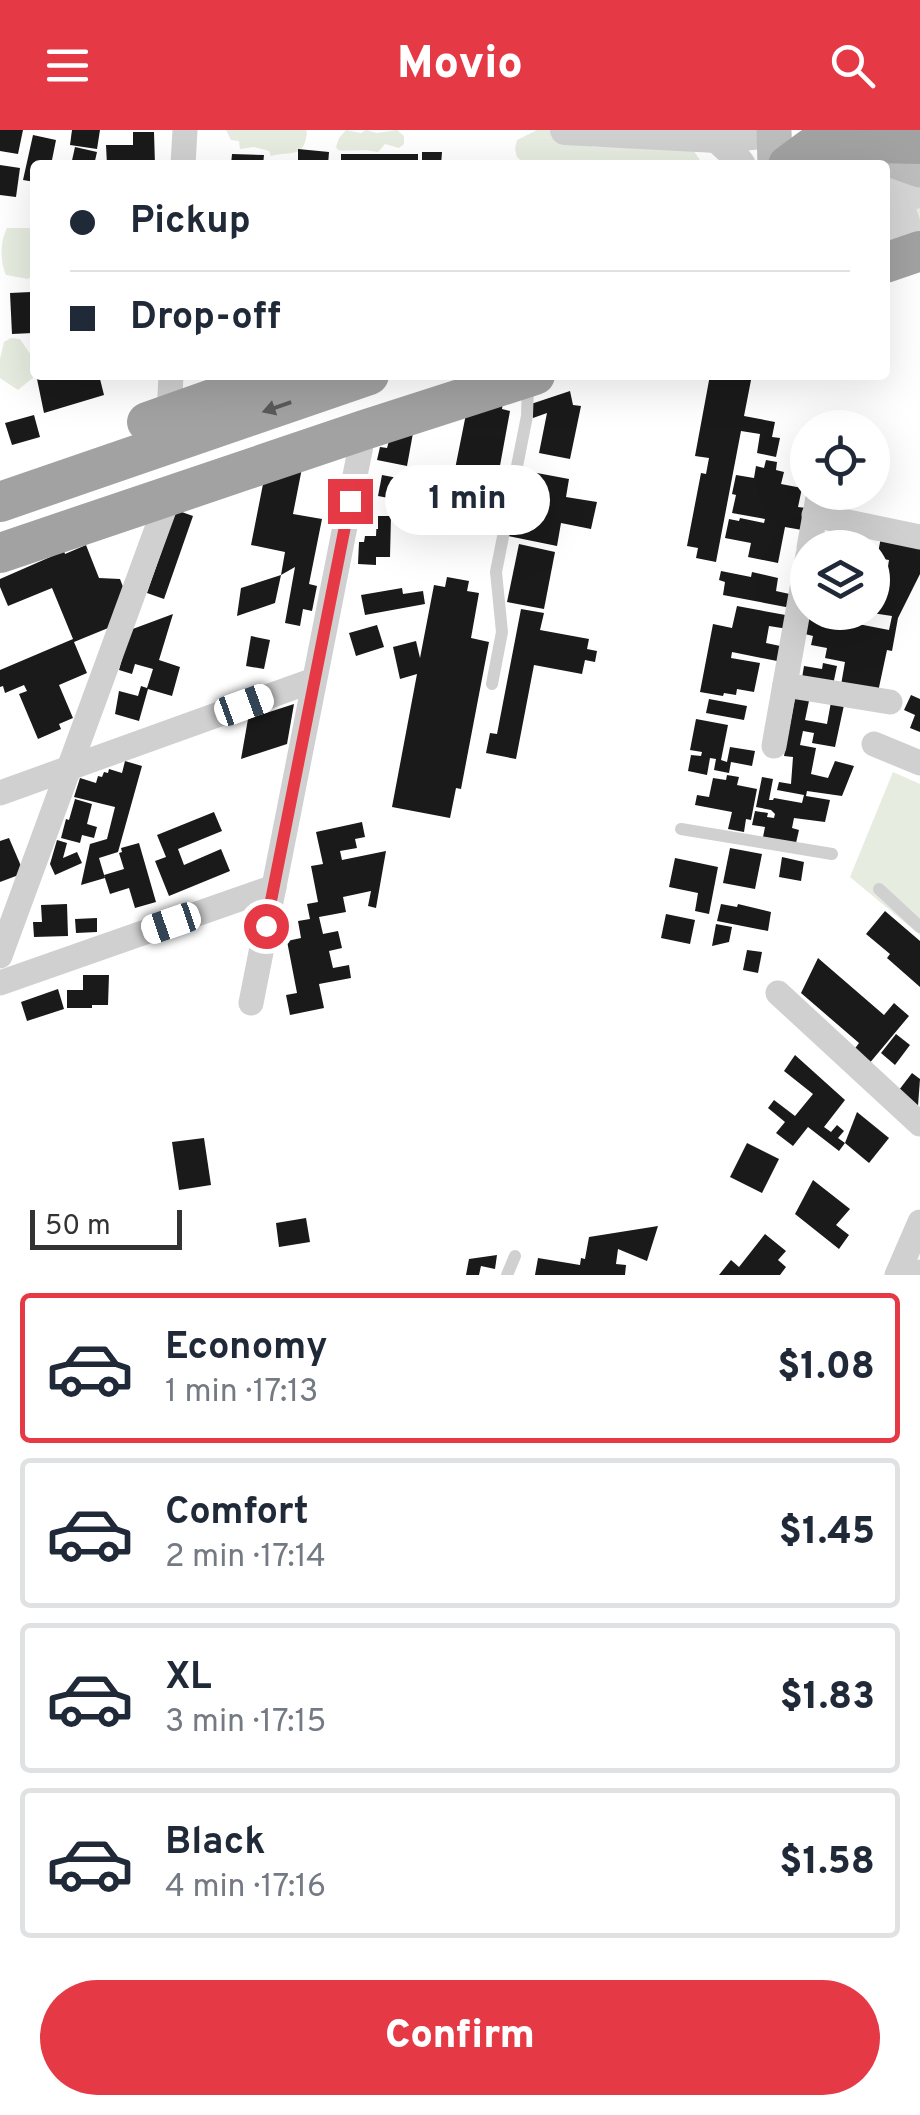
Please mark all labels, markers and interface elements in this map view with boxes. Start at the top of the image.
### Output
text: Movio [397,37,523,94]
icon: menu [40,38,95,93]
icon: search [825,38,880,93]
text: Pickup [130,198,251,247]
text: Drop-off [130,294,281,343]
one-way arrow [262,400,292,415]
map controls [790,410,890,630]
button: locate [790,410,890,510]
callout: 1 min [385,466,550,536]
route end [328,479,373,524]
text: 1 min [428,480,507,520]
button: layers [790,530,890,630]
car [211,681,277,729]
car [138,899,204,947]
route start [244,904,289,949]
scale bar [30,1205,182,1250]
text: 50 m [45,1209,111,1245]
icon: car [45,1323,135,1413]
text: Economy [165,1324,327,1373]
text: $1.08 [777,1344,875,1393]
text: 1 min · 17:13 [165,1373,318,1413]
icon: car [45,1488,135,1578]
text: Comfort [165,1489,309,1538]
text: $1.45 [779,1509,875,1558]
text: 2 min · 17:14 [165,1538,326,1578]
icon: car [45,1653,135,1743]
text: XL [165,1654,212,1703]
text: $1.83 [780,1674,875,1723]
text: 3 min · 17:15 [165,1703,326,1743]
icon: car [45,1818,135,1908]
text: Black [165,1819,265,1868]
text: $1.58 [779,1839,875,1888]
text: 4 min · 17:16 [165,1868,326,1908]
button: Confirm [40,1980,880,2095]

